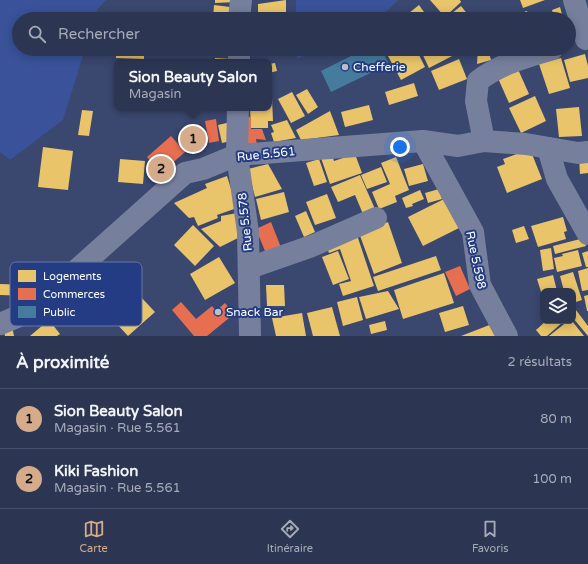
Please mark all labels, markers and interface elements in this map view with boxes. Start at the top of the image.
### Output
search box [12,12,576,56]
icon: search [26,23,48,45]
text: Rechercher [58,25,140,43]
popup [114,59,272,111]
place label: Chefferie [353,60,406,74]
marker: Chefferie [340,62,350,72]
text: Sion Beauty Salon [129,68,257,86]
text: Magasin [129,86,181,102]
pin: 1 [180,124,206,154]
your location [390,137,410,157]
street label: Rue 5.561 [236,144,296,164]
pin: 2 [148,154,174,184]
street label: Rue 5.578 [235,192,255,252]
street label: Rue 5.598 [463,230,489,290]
legend [10,262,142,326]
text: Logements [43,270,102,283]
text: Commerces [43,288,105,301]
map controls [540,288,576,324]
button: layers [540,288,576,324]
place label: Snack Bar [226,305,283,319]
text: Public [43,306,75,319]
marker: Snack Bar [213,307,223,317]
text: À proximité [16,352,109,373]
text: 2 résultats [508,354,572,370]
text: Sion Beauty Salon [54,402,183,420]
text: 1 [25,411,33,427]
text: 80 m [540,411,572,427]
text: Magasin · Rue 5.561 [54,420,181,436]
text: Kiki Fashion [54,462,138,480]
text: 2 [25,471,33,487]
text: 100 m [532,471,572,487]
text: Magasin · Rue 5.561 [54,480,181,496]
tab: Carte [79,518,108,555]
tab: Itinéraire [267,518,313,555]
tab: Favoris [472,518,509,555]

